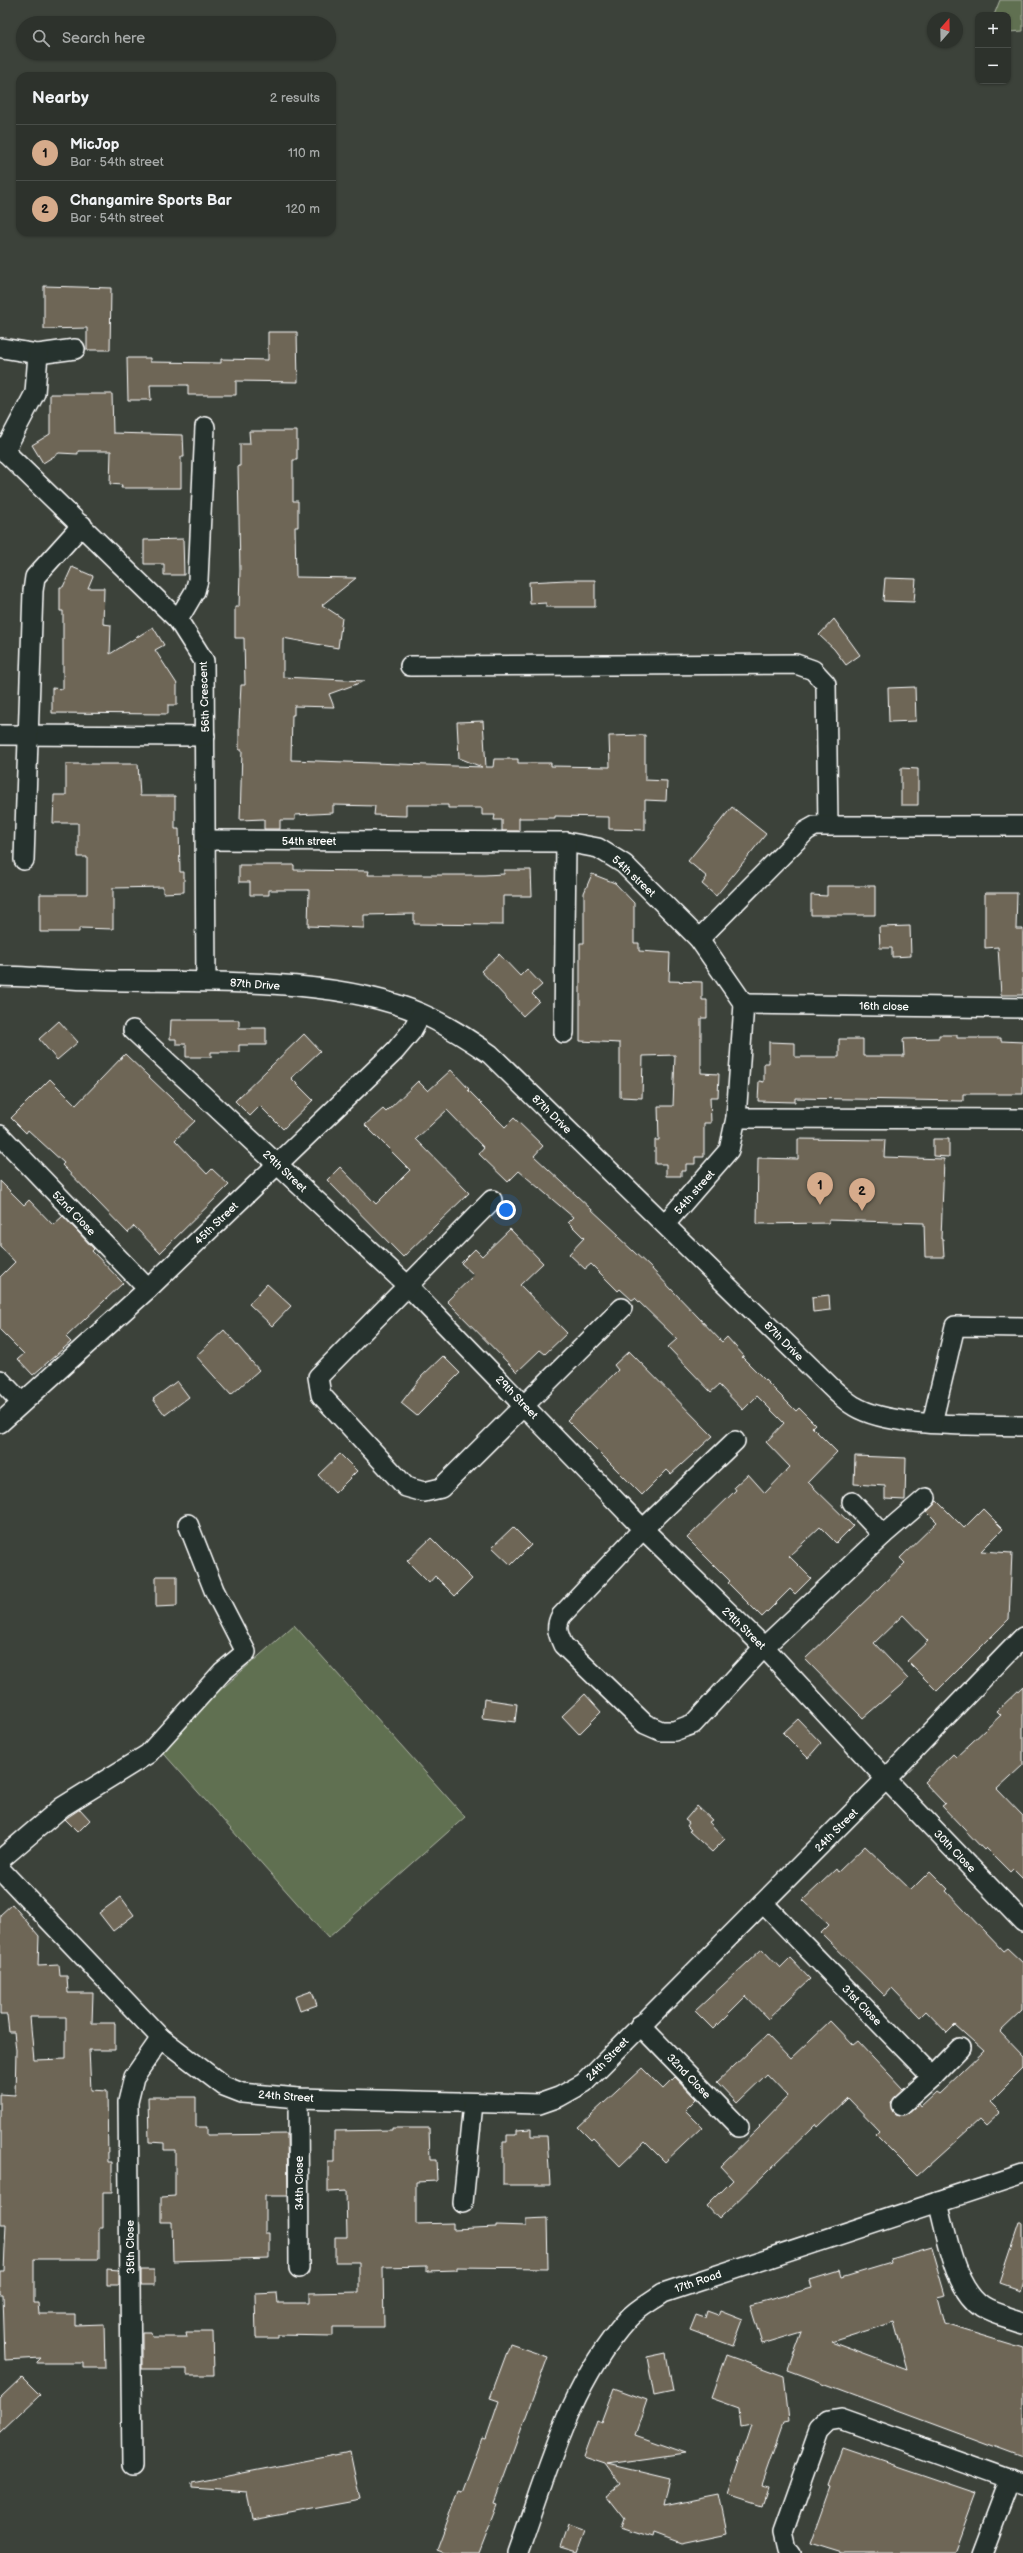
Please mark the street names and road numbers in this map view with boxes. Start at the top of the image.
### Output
street label: 56th Crescent [197,661,212,733]
street label: 54th street [282,835,337,848]
street label: 54th street [609,853,658,900]
street label: 87th Drive [230,976,281,993]
street label: 16th close [859,1000,909,1013]
street label: 87th Drive [529,1092,575,1137]
street label: 29th Street [260,1148,310,1195]
street label: 54th street [672,1167,718,1217]
street label: 52nd Close [49,1188,98,1239]
street label: 45th Street [192,1199,241,1247]
street label: 87th Drive [761,1319,806,1364]
street label: 29th Street [493,1373,541,1422]
street label: 29th Street [719,1604,768,1653]
street label: 24th Street [812,1806,861,1855]
street label: 30th Close [931,1827,978,1876]
street label: 31st Close [839,1982,884,2029]
street label: 24th Street [583,2034,632,2084]
street label: 32nd Close [664,2051,713,2102]
street label: 24th Street [258,2088,315,2105]
street label: 34th Close [293,2155,306,2210]
street label: 35th Close [124,2219,137,2274]
street label: 17th Road [673,2267,723,2296]

